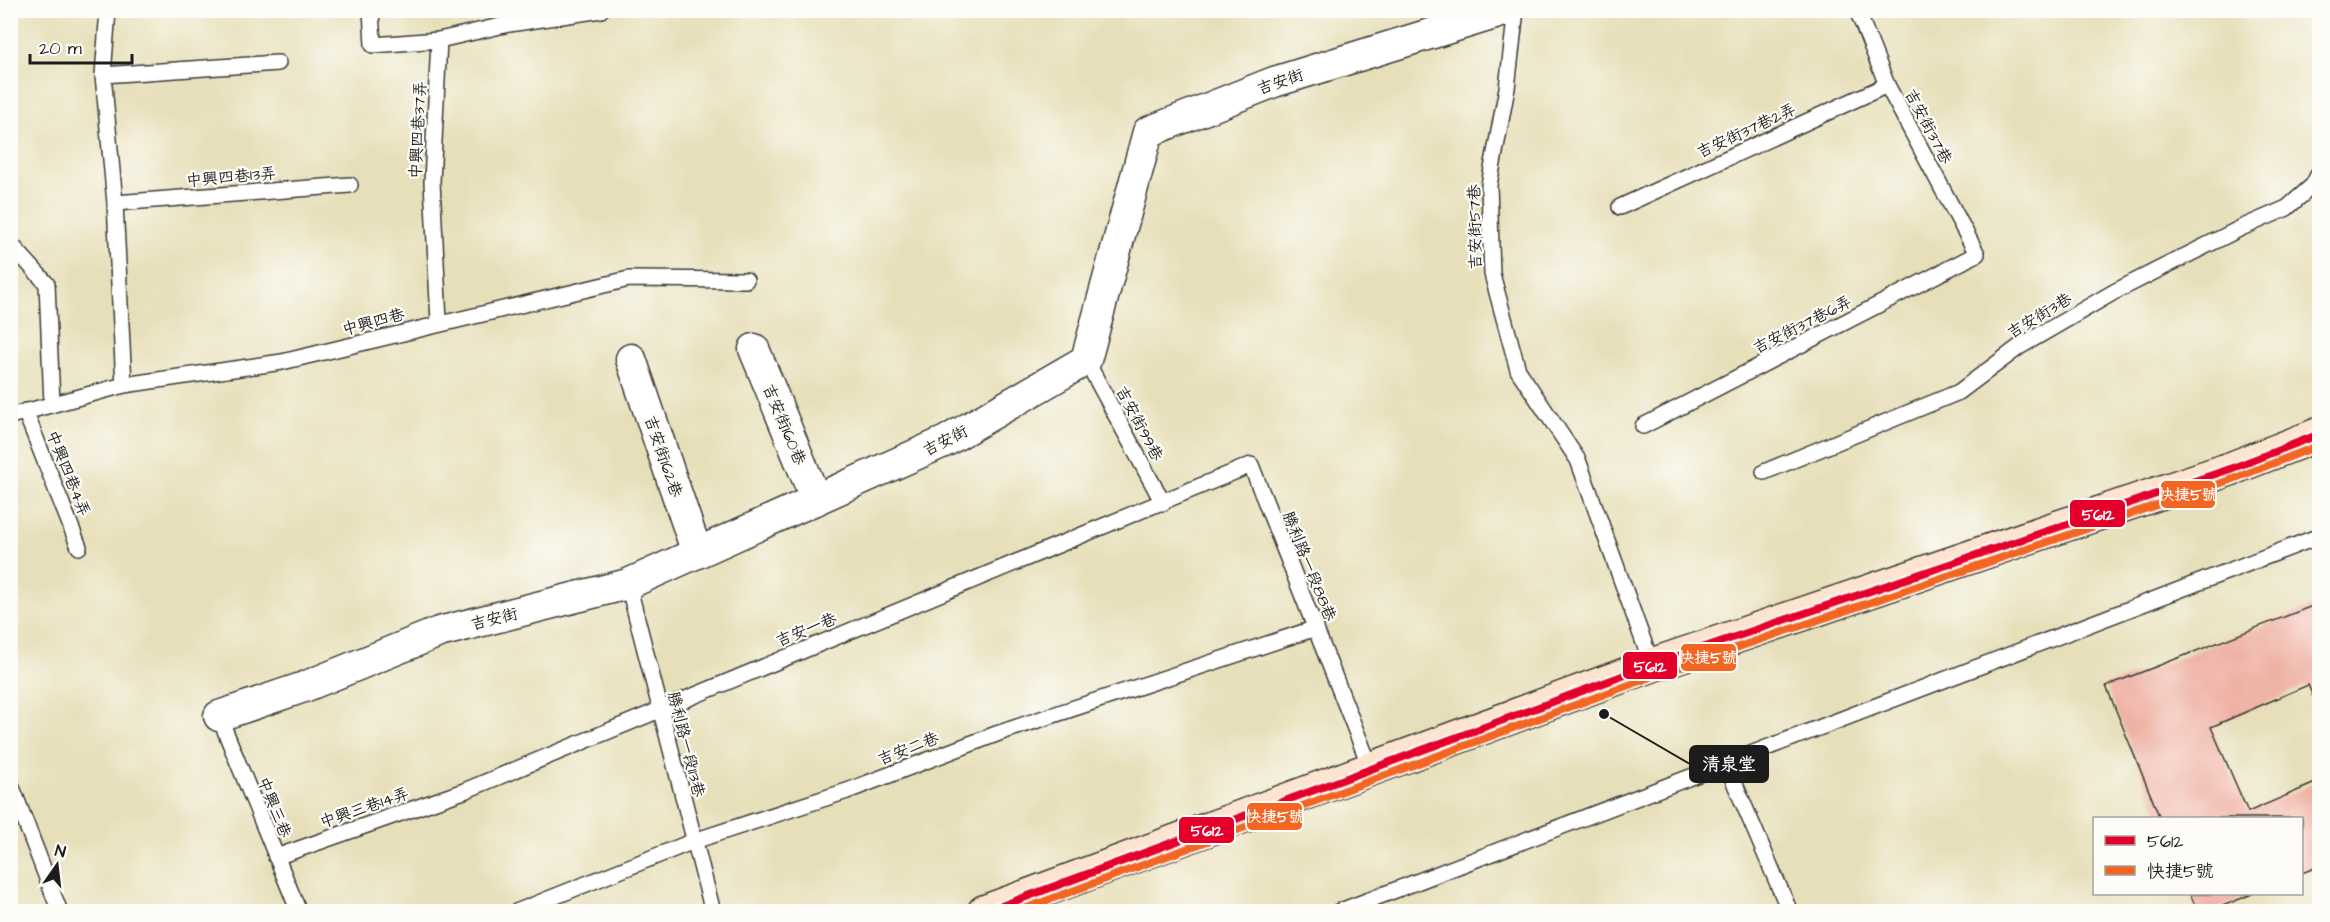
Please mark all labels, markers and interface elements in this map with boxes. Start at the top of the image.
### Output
scale bar [30,27,132,65]
text: 20 m [39,36,82,61]
street label: 吉安街 [1254,64,1307,100]
street label: 中興四巷37弄 [404,81,432,180]
street label: 吉安街37巷 [1899,85,1957,168]
street label: 吉安街37巷2弄 [1693,98,1800,164]
street label: 中興四巷13弄 [185,162,277,192]
street label: 吉安街57巷 [1463,184,1487,270]
street label: 吉安街3巷 [2003,288,2076,344]
street label: 吉安街37巷6弄 [1749,291,1856,359]
street label: 中興四巷 [339,303,407,341]
street label: 吉安街160巷 [757,380,811,468]
street label: 吉安街99巷 [1110,382,1168,465]
street label: 吉安街162巷 [639,412,687,500]
street label: 吉安街 [919,420,972,462]
street label: 中興四巷4弄 [41,427,95,520]
line badge: 快捷5號 [2160,480,2216,509]
text: 快捷5號 [2158,484,2218,506]
line badge: 5612 [2069,499,2126,528]
text: 5612 [2082,504,2115,526]
street label: 勝利路一段88巷 [1277,508,1341,625]
street label: 吉安街 [468,602,520,635]
street label: 吉安一巷 [773,608,840,652]
line badge: 快捷5號 [1680,643,1737,672]
text: 快捷5號 [1678,647,1738,669]
line badge: 5612 [1622,651,1678,680]
text: 5612 [1634,656,1667,678]
street label: 勝利路一段113巷 [662,689,710,799]
street label: 吉安二巷 [875,727,942,771]
callout: 清泉堂 [1690,746,1768,782]
text: 清泉堂 [1702,752,1756,777]
street label: 中興三巷 [252,774,296,841]
street label: 中興三巷14弄 [317,782,412,833]
line badge: 快捷5號 [1246,802,1303,831]
text: 快捷5號 [1245,806,1305,828]
line badge: 5612 [1178,816,1235,844]
legend [2093,817,2303,895]
text: 5612 [1191,820,1224,842]
text: 5612 [2147,829,2184,854]
north arrow [27,835,87,895]
text: N [53,840,68,863]
text: 快捷5號 [2147,859,2214,884]

